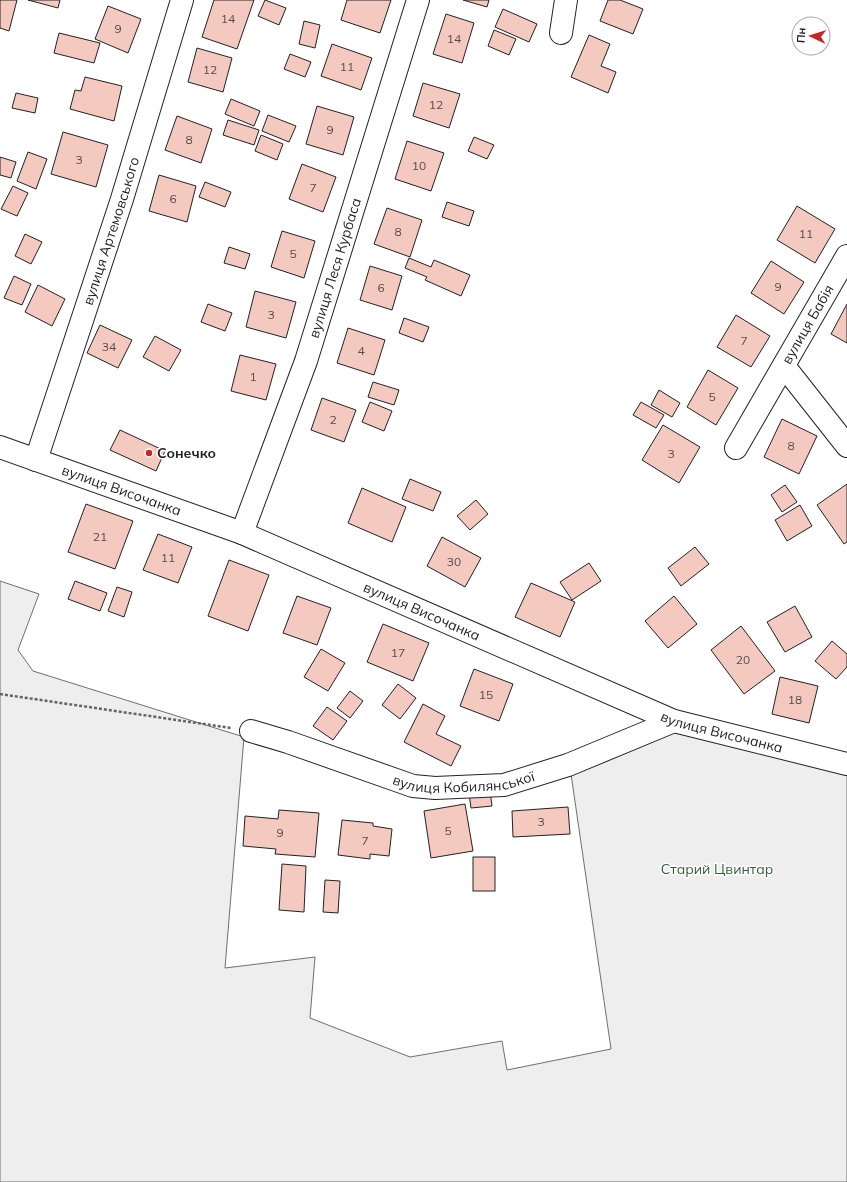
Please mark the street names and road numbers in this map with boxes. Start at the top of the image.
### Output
street label: вулиця Артемовського [79,155,143,307]
street label: вулиця Леся Курбаса [305,196,365,340]
street label: вулиця Бабія [778,281,838,367]
street label: вулиця Височанка [59,461,184,520]
street label: вулиця Височанка [361,578,483,645]
street label: вулиця Височанка [658,707,785,757]
street label: вулиця Кобилянської [390,767,537,797]

